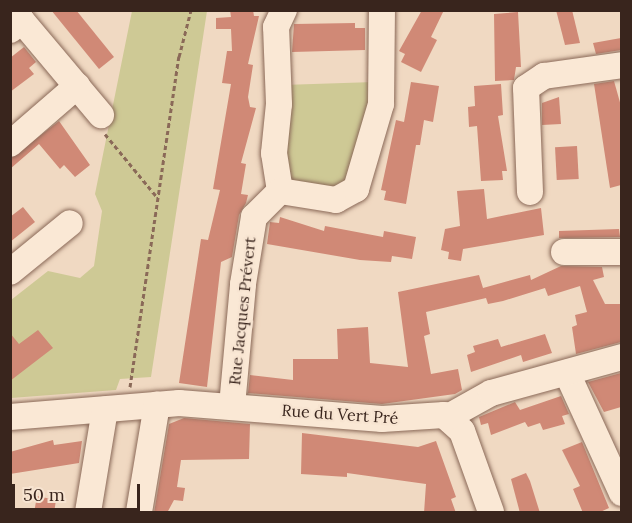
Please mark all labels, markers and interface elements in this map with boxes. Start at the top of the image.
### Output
street label: Rue Jacques Prévert [225,236,259,386]
street label: Rue du Vert Pré [281,400,399,428]
scale bar [15,472,142,510]
text: 50 m [23,483,65,506]

